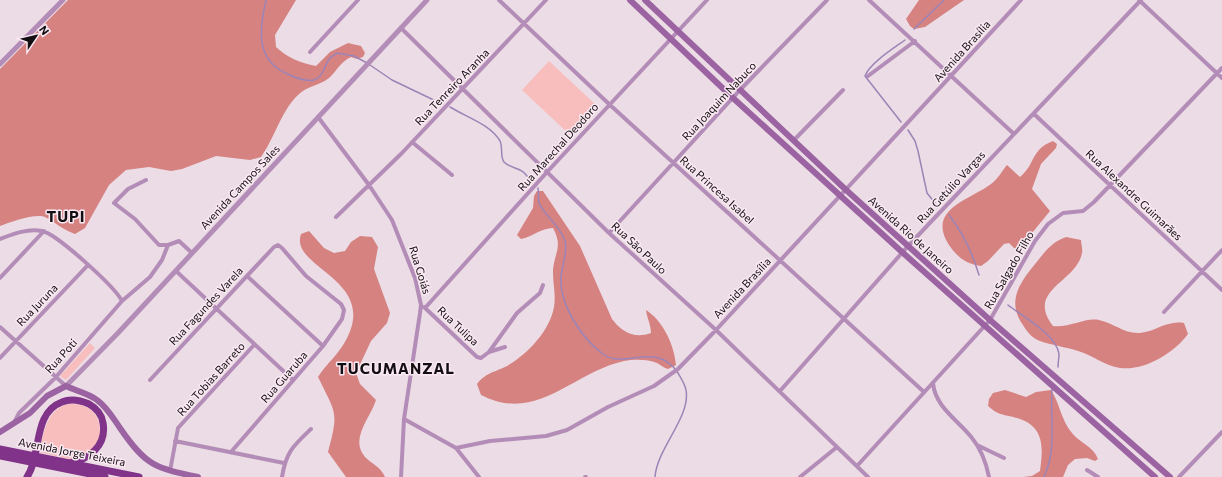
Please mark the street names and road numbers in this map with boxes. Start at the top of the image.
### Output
street label: Avenida Brasília [931,17,993,84]
street label: Rua Tenreiro Aranha [412,46,492,128]
street label: Rua Joaquim Nabuco [679,58,759,143]
street label: Rua Marechal Deodoro [515,100,601,193]
street label: Avenida Campos Sales [197,142,282,232]
street label: Rua Alexandre Guimarães [1083,147,1185,243]
street label: Rua Getúlio Vargas [914,148,987,225]
street label: Rua Princesa Isabel [678,153,757,226]
street label: Avenida Rio de Janeiro [866,193,957,277]
street label: Rua São Paulo [609,219,670,277]
street label: Rua Salgado Filho [981,228,1036,311]
street label: Rua Goiás [407,244,434,295]
street label: Avenida Brasília [710,255,773,321]
street label: Rua Fagundes Varela [166,264,245,347]
street label: Rua Juruna [13,281,61,329]
street label: Rua Tulipa [435,303,482,348]
street label: Rua Poti [42,336,80,376]
street label: Rua Tobias Barreto [174,339,247,418]
street label: Rua Guaruba [258,348,310,405]
street label: Avenida Jorge Teixeira [17,435,127,469]

